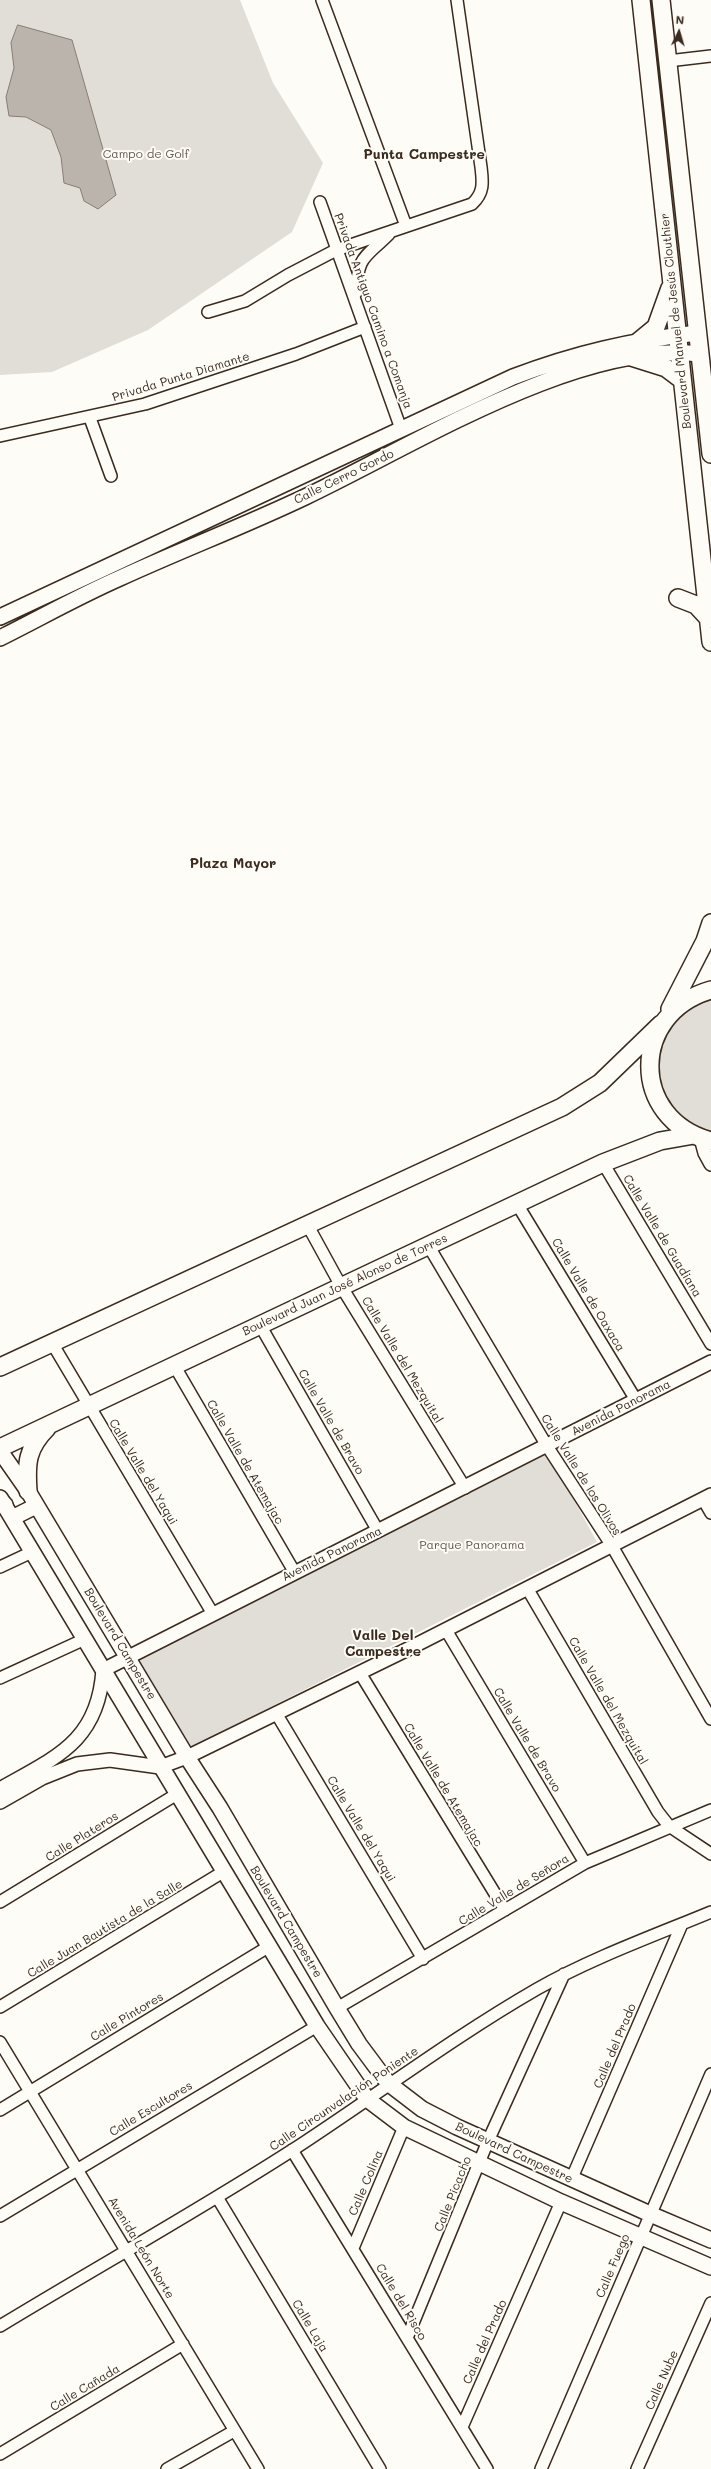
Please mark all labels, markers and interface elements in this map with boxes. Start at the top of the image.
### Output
north arrow [659,12,699,52]
text: N [675,12,685,27]
park label: Campo de Golf [103,147,189,161]
district label: Punta Campestre [363,147,485,163]
street label: Privada Antiguo Camino a Comanja [331,211,415,411]
street label: Boulevard Manuel de Jesús Clouthier [658,212,694,430]
street label: Privada Punta Diamante [111,349,251,405]
street label: Calle Cerro Gordo [292,447,396,507]
district label: Plaza Mayor [190,856,276,872]
street label: Calle Valle de Guadiana [620,1172,704,1300]
street label: Boulevard Juan José Alonso de Torres [240,1231,450,1339]
street label: Calle Valle de Oaxaca [548,1236,628,1354]
street label: Calle Valle del Mezquital [358,1294,446,1426]
street label: Calle Valle de Bravo [295,1367,367,1477]
street label: Avenida Panorama [569,1377,673,1439]
street label: Calle Valle de Atemajac [203,1397,287,1527]
street label: Calle Valle de los Olivos [538,1412,624,1538]
street label: Calle Valle del Yaqui [106,1416,180,1528]
street label: Avenida Panorama [280,1524,384,1584]
park label: Parque Panorama [419,1538,525,1552]
street label: Boulevard Campestre [81,1585,159,1703]
district label: Valle Del Campestre [345,1628,421,1660]
street label: Calle Valle del Mezquital [565,1635,651,1767]
street label: Calle Valle de Bravo [490,1685,564,1795]
street label: Calle Valle de Atemajac [400,1721,486,1849]
street label: Calle Valle del Yaqui [324,1773,398,1885]
street label: Calle Plateros [43,1809,121,1865]
street label: Calle Valle de Señora [456,1851,572,1929]
street label: Boulevard Campestre [247,1863,325,1981]
street label: Calle Juan Bautista de la Salle [25,1877,185,1981]
street label: Calle Pintores [88,1990,166,2044]
street label: Calle del Prado [591,2001,639,2091]
street label: Calle Circunvalación Poniente [267,2044,421,2154]
street label: Calle Escultores [107,2079,195,2139]
street label: Boulevard Campestre [453,2119,575,2187]
street label: Calle Colina [346,2148,386,2218]
street label: Calle Picacho [431,2154,475,2234]
street label: Avenida León Norte [105,2195,177,2301]
street label: Calle Fuego [593,2232,633,2300]
street label: Calle del Risco [373,2261,429,2343]
street label: Calle Laja [289,2297,331,2355]
street label: Calle del Prado [460,2298,510,2386]
street label: Calle Nube [642,2348,682,2412]
street label: Calle Cañada [48,2362,122,2414]

